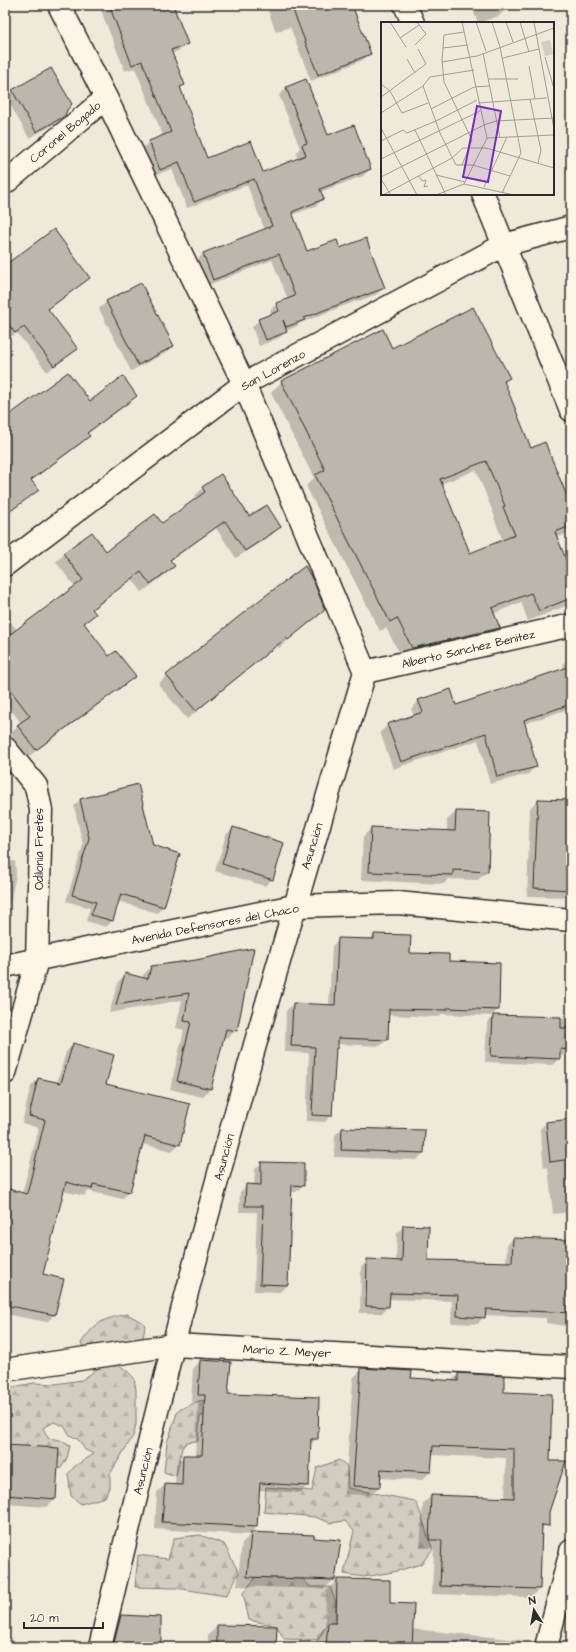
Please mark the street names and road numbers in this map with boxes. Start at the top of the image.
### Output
street label: Coronel Bogado [26,97,105,168]
street label: San Lorenzo [238,346,309,395]
street label: Alberto Sanchez Benitez [400,626,537,673]
street label: Odilonia Fretes [31,808,48,890]
street label: Asunción [297,821,328,872]
street label: Avenida Defensores del Chaco [130,900,300,949]
street label: Asunción [210,1132,239,1182]
street label: Mario Z. Meyer [243,1341,332,1363]
street label: Asunción [129,1446,158,1496]

